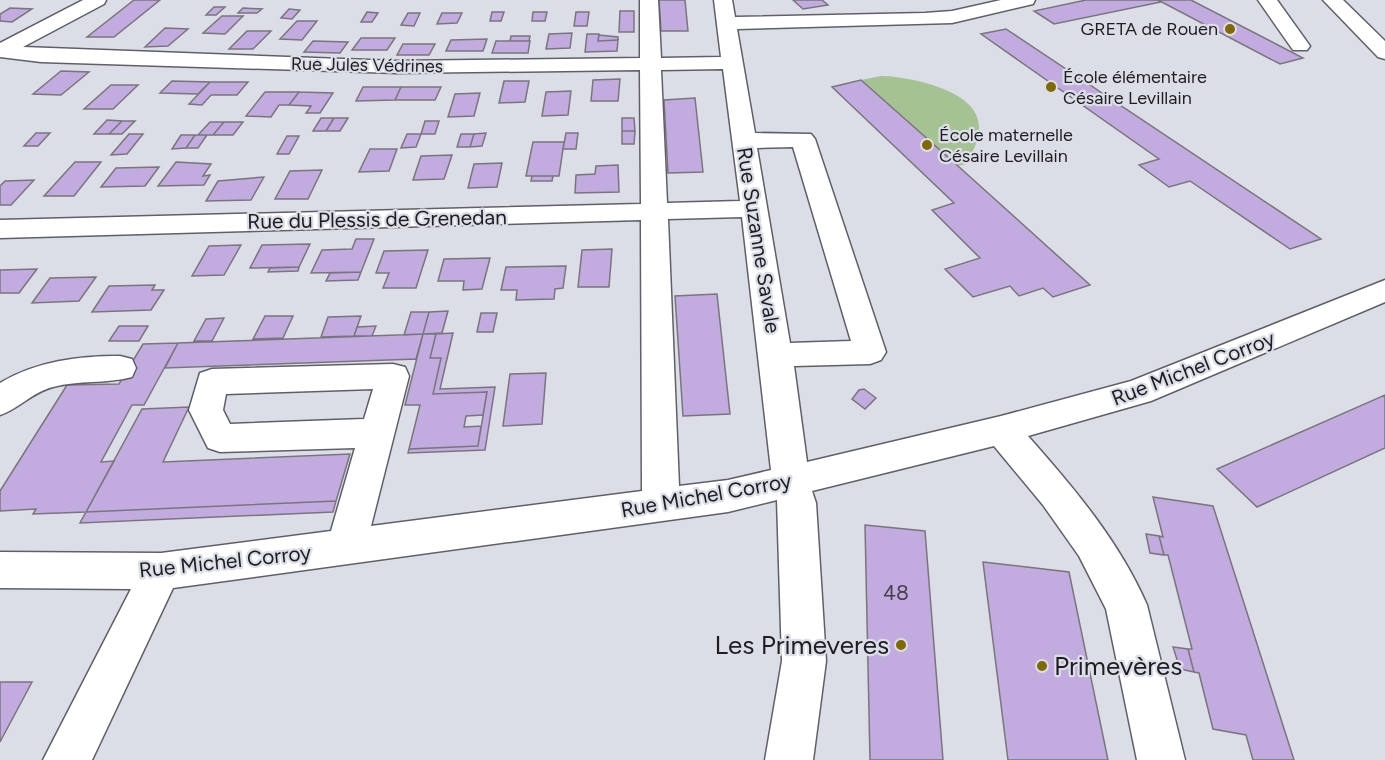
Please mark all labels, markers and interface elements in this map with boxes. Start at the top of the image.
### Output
place label: GRETA de Rouen [1081,18,1218,40]
marker: GRETA de Rouen [1223,22,1237,36]
street label: Rue Jules Védrines [291,53,443,77]
place label: École élémentaire Césaire Levillain [1063,66,1207,109]
marker: École élémentaire Césaire Levillain [1044,80,1058,94]
place label: École maternelle Césaire Levillain [939,124,1073,167]
marker: École maternelle Césaire Levillain [920,138,934,152]
street label: Rue Suzanne Savale [732,145,786,335]
street label: Rue du Plessis de Grenedan [247,204,507,234]
street label: Rue Michel Corroy [1108,325,1278,411]
street label: Rue Michel Corroy [619,468,793,522]
street label: Rue Michel Corroy [138,540,312,582]
house number: 48 [883,580,909,605]
place label: Les Primeveres [714,629,889,661]
marker: Les Primeveres [894,638,908,652]
place label: Primevères [1054,650,1182,682]
marker: Primevères [1035,659,1049,673]

